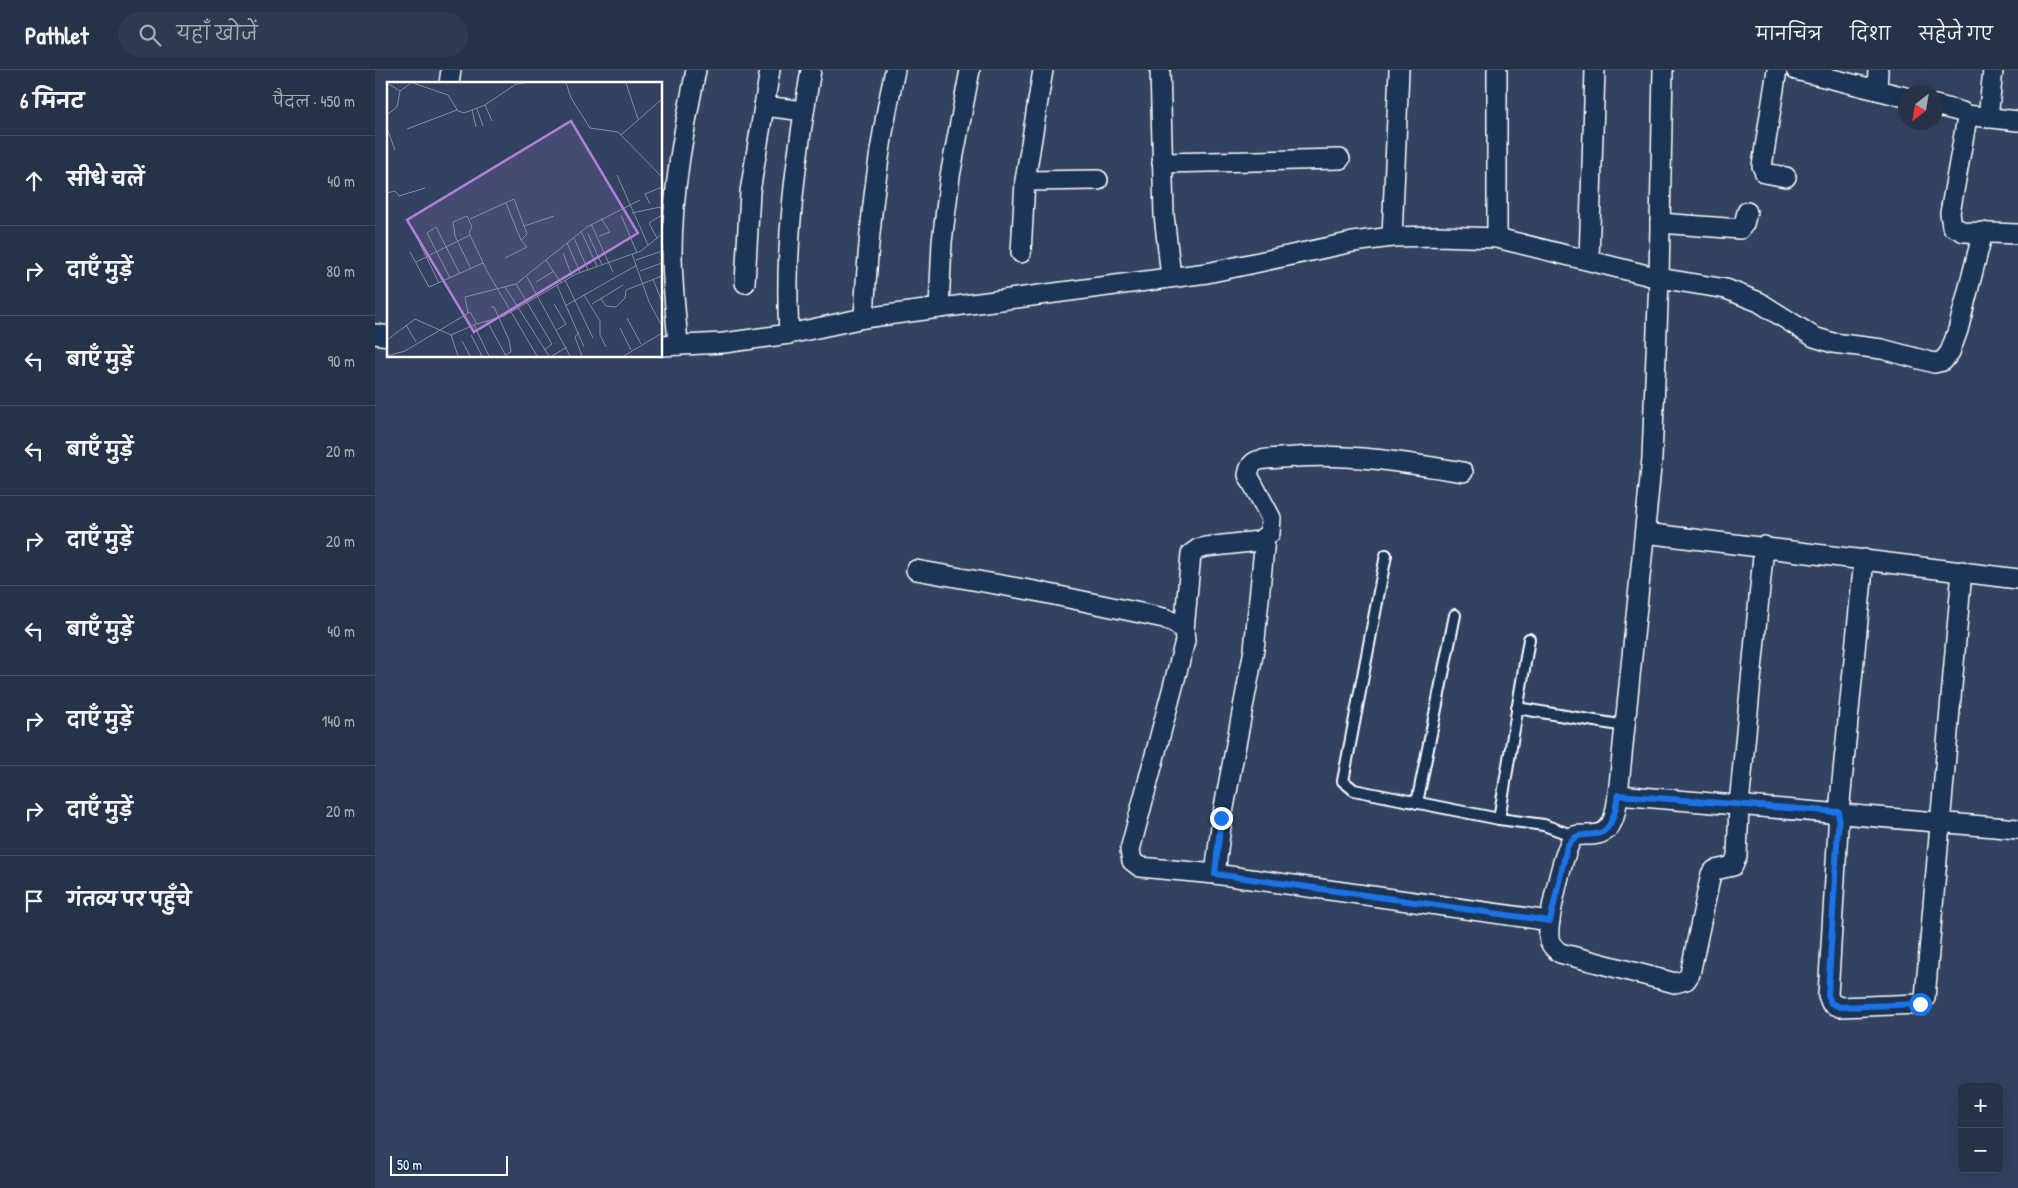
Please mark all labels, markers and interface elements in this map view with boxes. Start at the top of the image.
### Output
search box [118,12,468,57]
text: Pathlet [25,19,88,51]
text: यहाँ खोजें [176,20,258,46]
icon: search [136,21,164,49]
text: मानचित्र [1756,21,1822,46]
text: दिशा [1850,21,1891,46]
text: सहेजे गए [1919,21,1993,46]
inset map [387,82,663,358]
north arrow [1898,85,1943,130]
text: 6 मिनट [20,86,84,115]
text: पैदल · 450 m [273,90,355,112]
text: सीधे चलें [67,166,144,192]
icon: ahead [20,167,48,195]
text: 40 m [327,170,355,192]
text: दाएँ मुड़ें [67,256,133,282]
icon: right [20,257,48,285]
text: 80 m [326,260,355,282]
text: बाएँ मुड़ें [67,346,133,372]
icon: left [20,347,48,375]
text: 90 m [327,350,355,372]
text: बाएँ मुड़ें [67,436,133,462]
icon: left [20,437,48,465]
text: 20 m [326,440,355,462]
text: दाएँ मुड़ें [67,526,133,552]
icon: right [20,527,48,555]
text: 20 m [326,530,355,552]
text: बाएँ मुड़ें [67,616,133,642]
icon: left [20,617,48,645]
text: 40 m [327,620,355,642]
text: दाएँ मुड़ें [67,706,133,732]
icon: right [20,707,48,735]
text: 140 m [321,710,355,732]
text: दाएँ मुड़ें [67,796,133,822]
icon: right [20,797,48,825]
text: 20 m [326,800,355,822]
route end [1210,807,1233,830]
text: गंतव्य पर पहुँचे [67,886,191,912]
icon: arrive [20,887,48,915]
route start [1909,993,1932,1016]
map controls [1958,1083,2003,1173]
button: + [1958,1083,2003,1128]
button: − [1958,1128,2003,1173]
scale bar [390,1153,507,1176]
text: 50 m [397,1155,422,1174]

